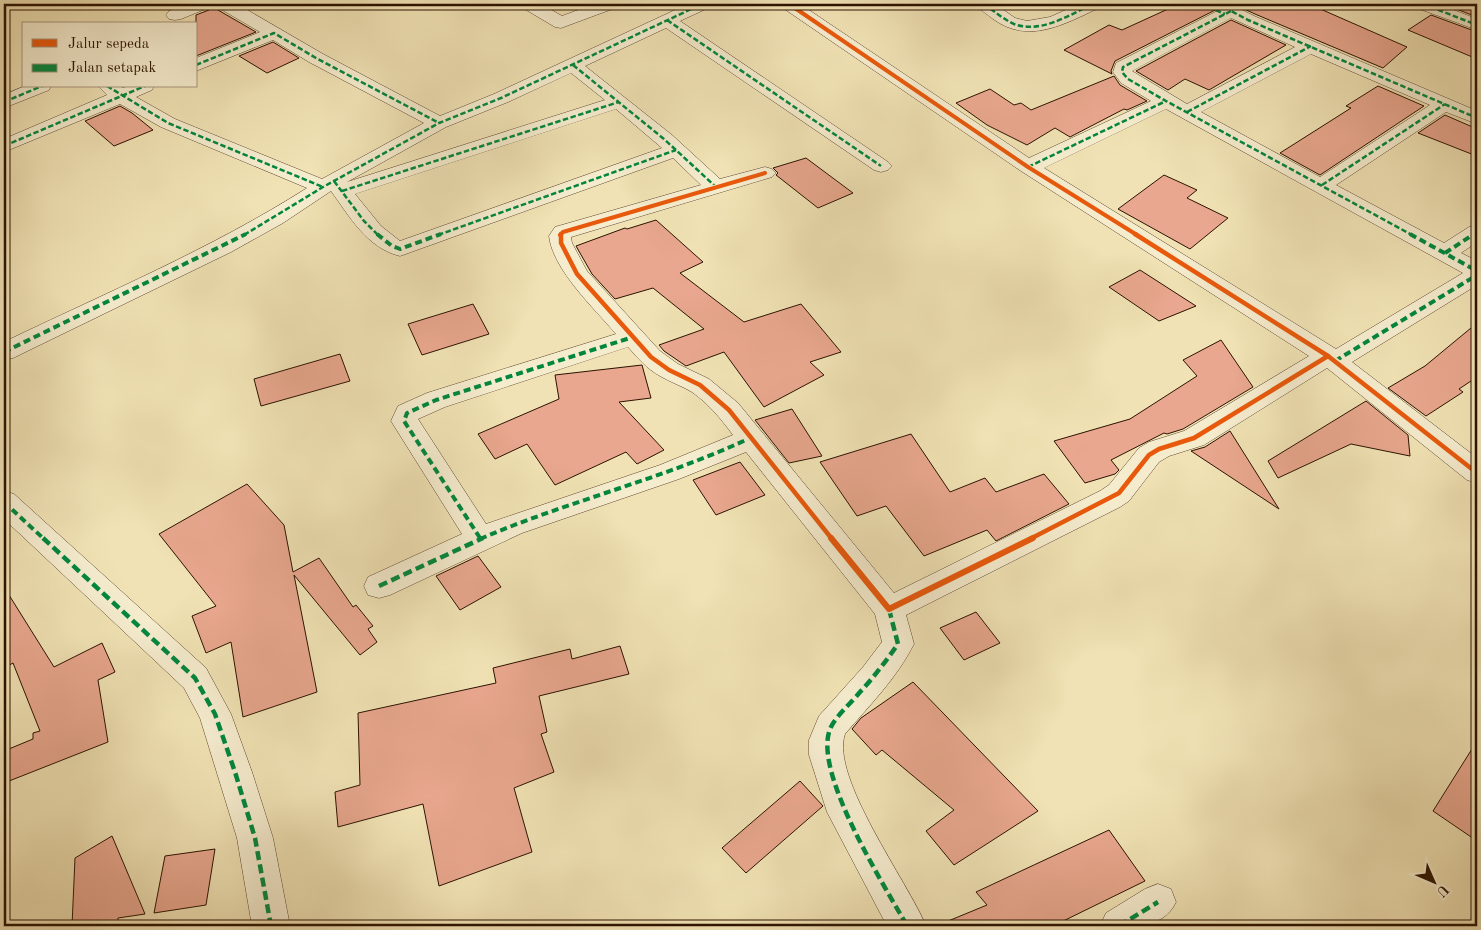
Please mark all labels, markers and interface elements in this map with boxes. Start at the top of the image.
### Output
legend [22,22,198,88]
text: Jalur sepeda [68,37,150,52]
text: Jalan setapak [68,61,157,76]
north arrow [1408,858,1458,908]
text: U [1434,882,1451,899]

